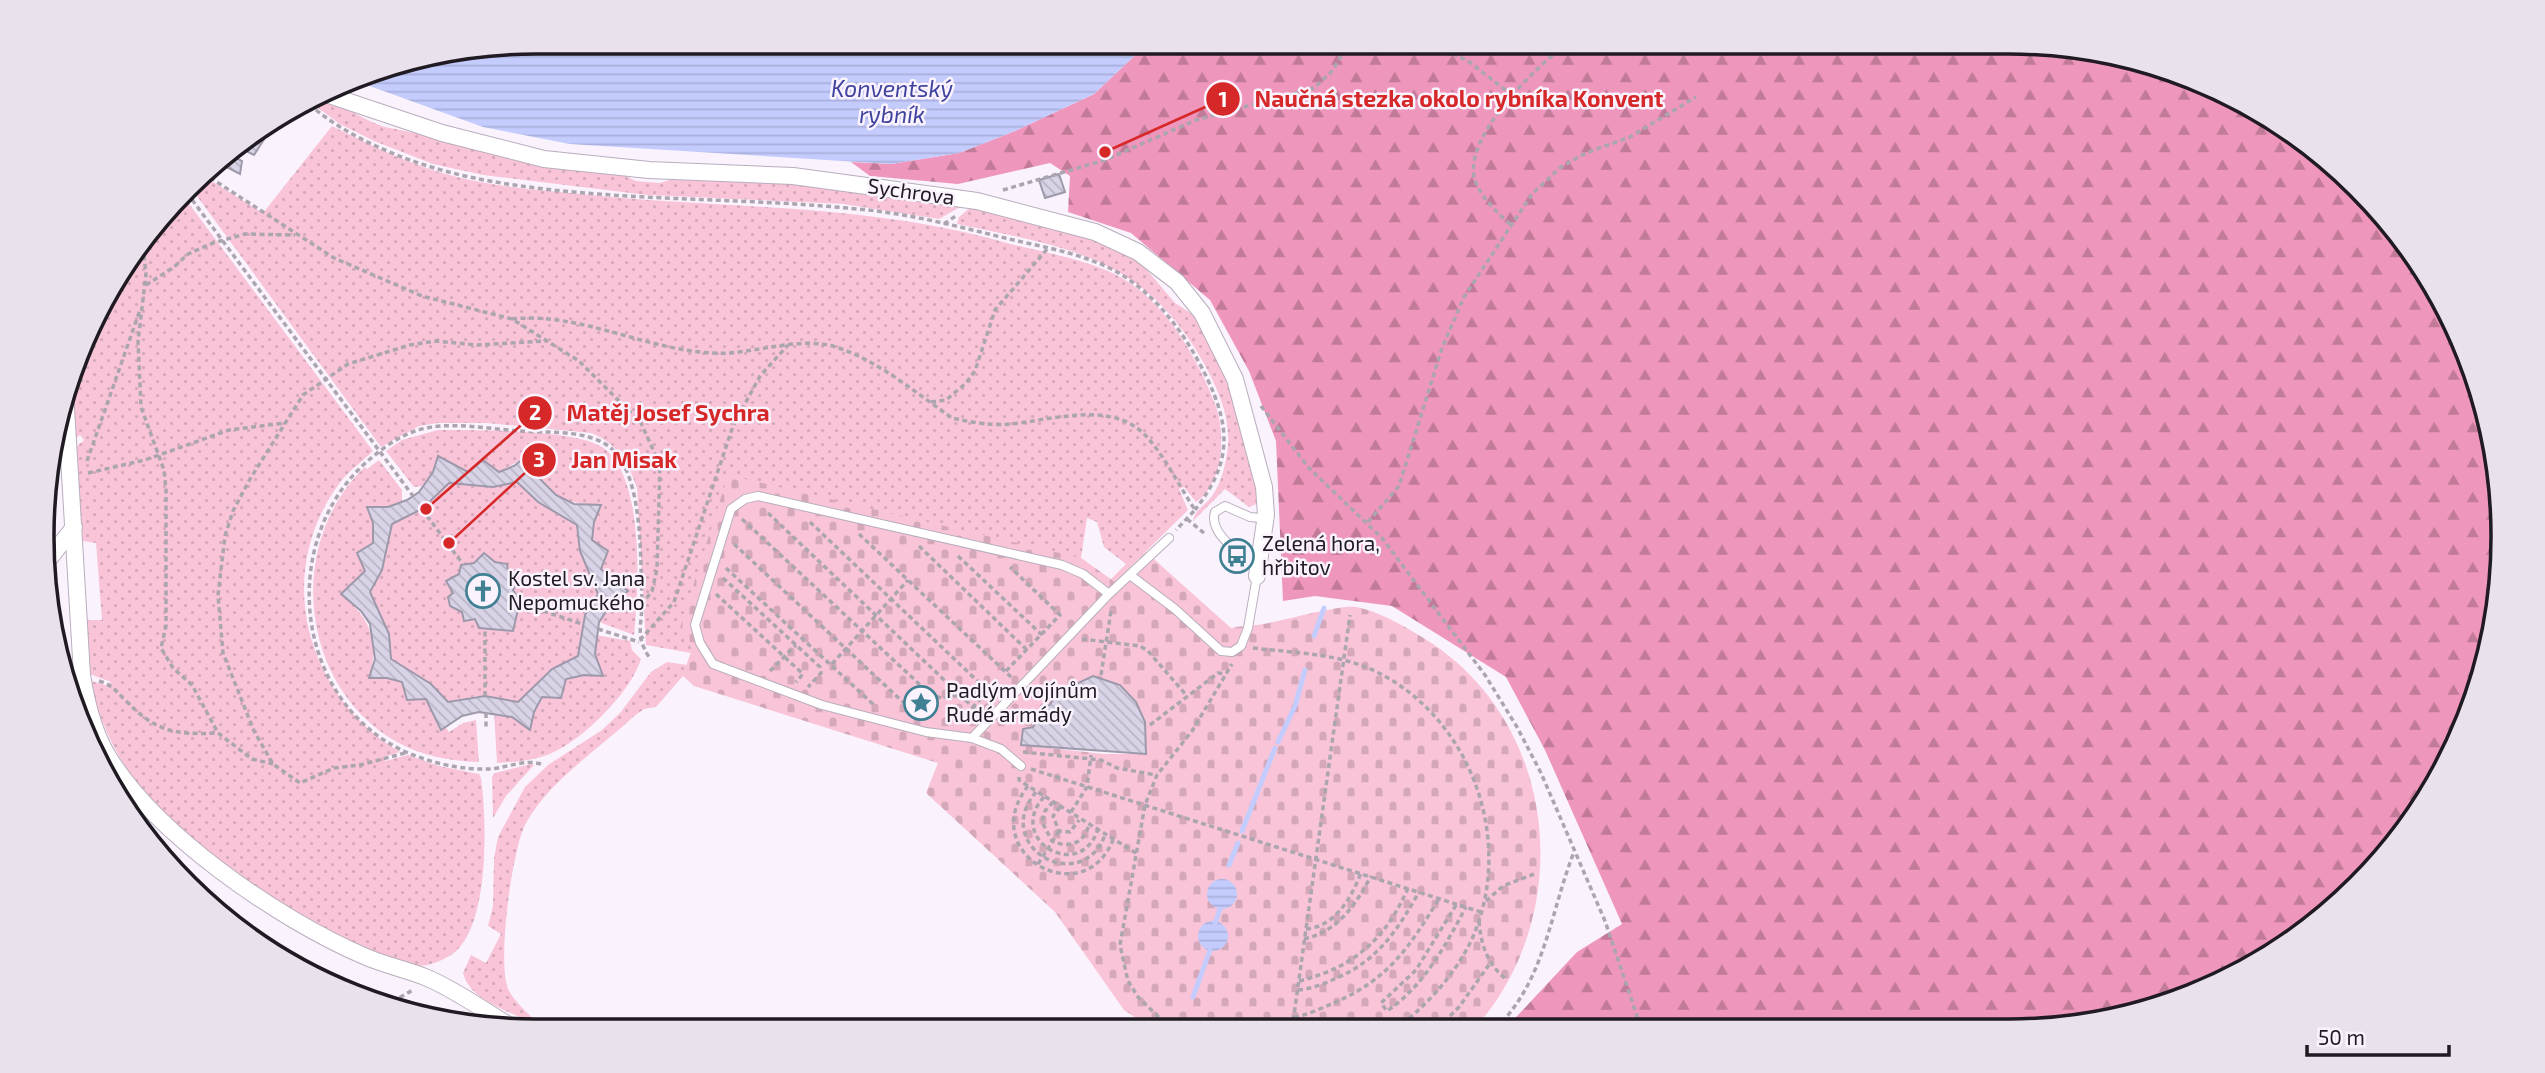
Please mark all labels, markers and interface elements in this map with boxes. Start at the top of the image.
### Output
water label: Konventský rybník [831,74,954,128]
callout: Naučná stezka okolo rybníka Konvent [1206,77,1678,121]
text: Naučná stezka okolo rybníka Konvent [1255,84,1663,112]
text: 1 [1218,86,1228,111]
street label: Sychrova [866,172,956,209]
callout: Matěj Josef Sychra [517,391,784,435]
text: Matěj Josef Sychra [566,398,770,426]
text: 2 [529,399,541,424]
callout: Jan Misak [522,438,691,482]
text: Jan Misak [571,445,677,473]
text: 3 [533,446,545,471]
place label: Zelená hora, hřbitov [1262,530,1380,579]
bus stop icon: Zelená hora, hřbitov [1218,537,1256,575]
place label: Kostel sv. Jana Nepomuckého [508,565,645,614]
church icon: Kostel sv. Jana Nepomuckého [464,572,502,610]
place label: Padlým vojínům Rudé armády [946,677,1097,726]
place icon: Padlým vojínům Rudé armády [902,684,940,722]
scale bar [2307,1014,2449,1058]
text: 50 m [2318,1024,2365,1049]

